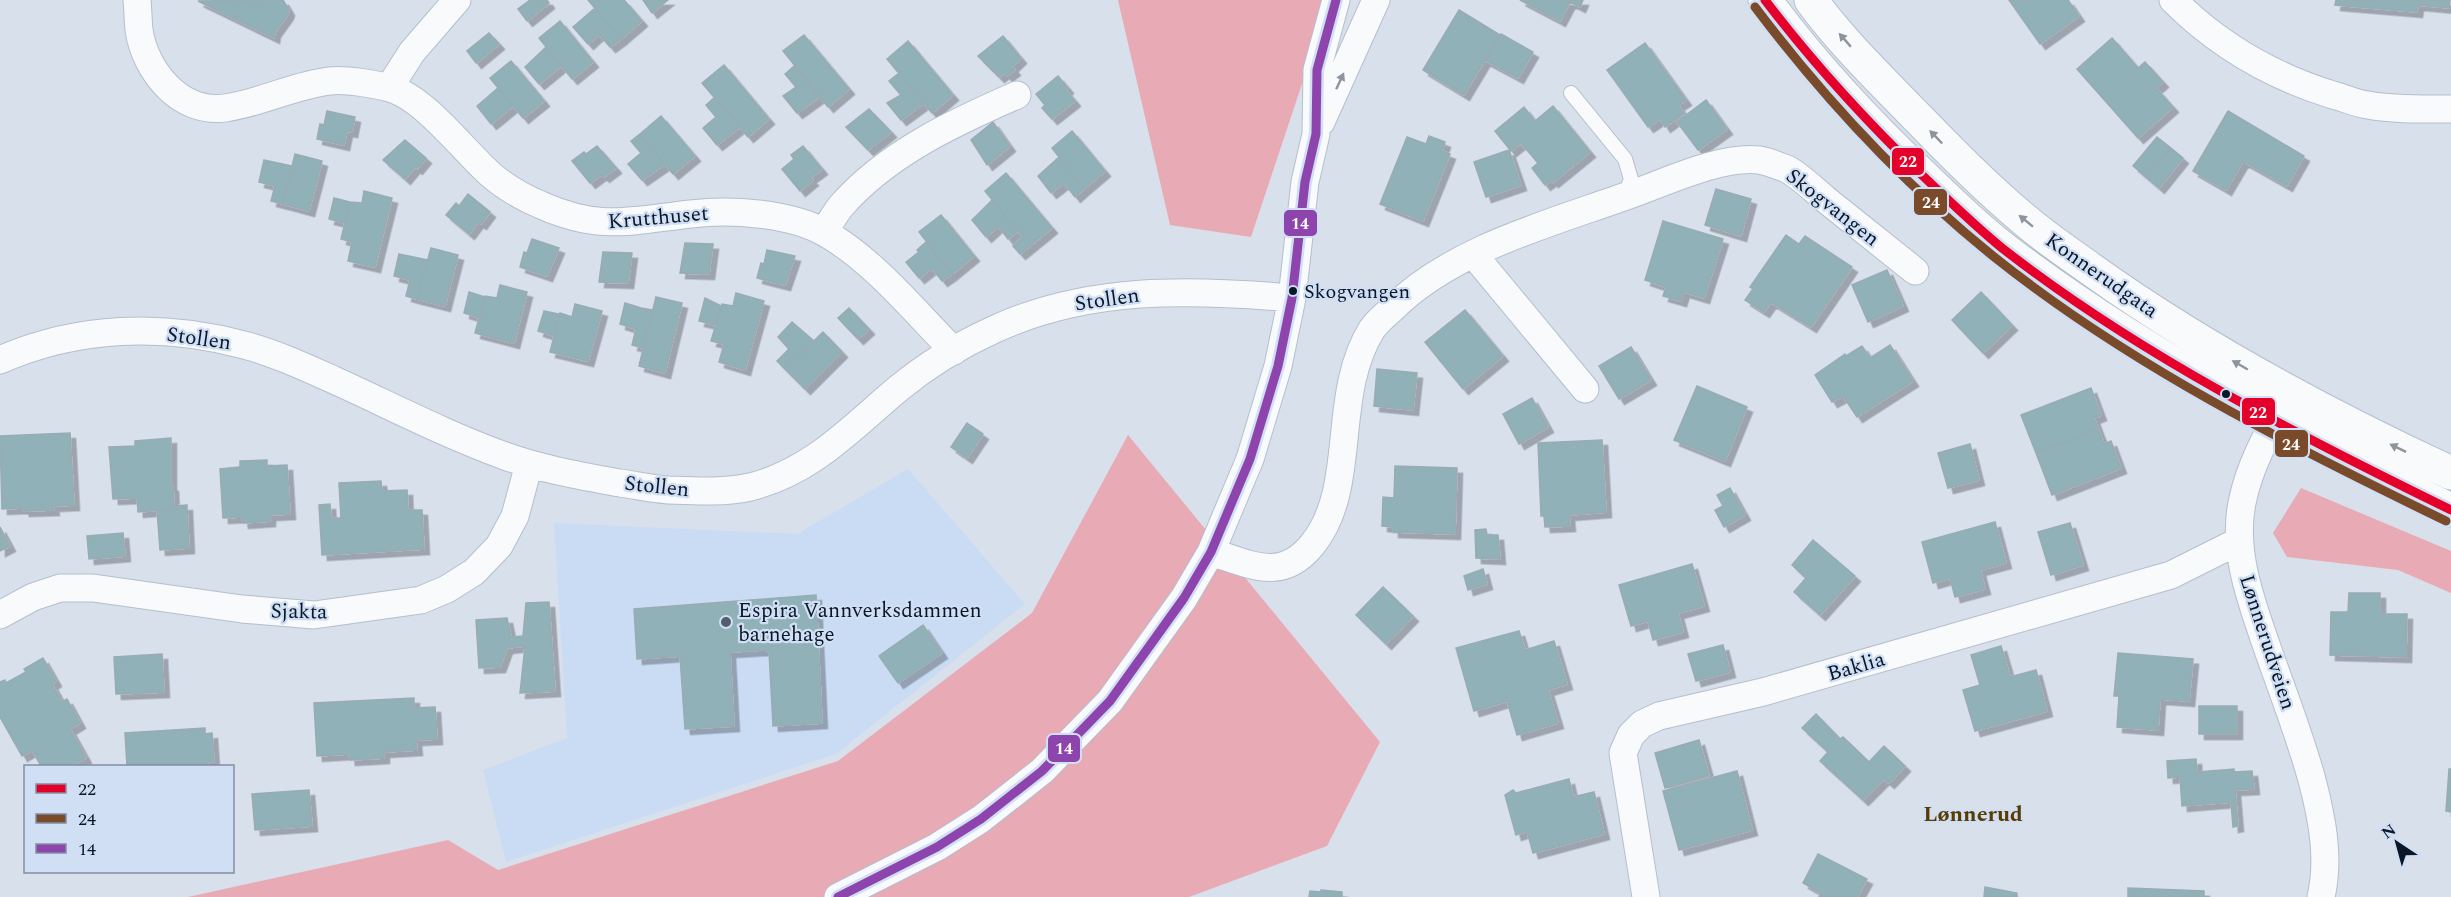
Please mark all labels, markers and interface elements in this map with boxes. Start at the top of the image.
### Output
one-way arrow [1838,32,1852,47]
one-way arrow [1335,72,1345,90]
one-way arrow [1929,129,1943,144]
line badge: 22 [1891,147,1925,176]
text: 22 [1899,150,1917,174]
street label: Skogvangen [1779,161,1886,255]
line badge: 24 [1913,188,1948,216]
text: 24 [1922,191,1940,215]
street label: Krutthuset [607,198,710,238]
line badge: 14 [1283,209,1318,237]
text: 14 [1291,212,1309,236]
one-way arrow [2018,214,2034,227]
street label: Konnerudgata [2038,225,2165,327]
place label: Skogvangen [1304,277,1410,307]
street label: Stollen [1073,280,1141,320]
marker: Skogvangen [1287,285,1299,297]
street label: Stollen [165,319,233,359]
one-way arrow [2231,360,2248,370]
unlabelled marker [2220,388,2232,400]
line badge: 22 [2241,397,2276,426]
text: 22 [2249,401,2267,425]
line badge: 24 [2274,429,2309,458]
text: 24 [2282,433,2300,457]
one-way arrow [2389,444,2407,454]
street label: Stollen [623,468,691,506]
street label: Lønnerudveien [2230,571,2304,714]
place label: Espira Vannverksdammen barnehage [738,595,982,651]
street label: Sjakta [270,596,328,629]
marker: Espira Vannverksdammen barnehage [719,615,733,629]
street label: Baklia [1824,643,1890,690]
line badge: 14 [1047,734,1081,763]
text: 14 [1055,737,1073,761]
legend [24,765,234,873]
text: 22 [78,776,96,803]
district label: Lønnerud [1923,798,2023,831]
text: 24 [78,806,96,833]
north arrow [2367,813,2427,873]
text: N [2376,818,2401,845]
text: 14 [78,836,96,863]

